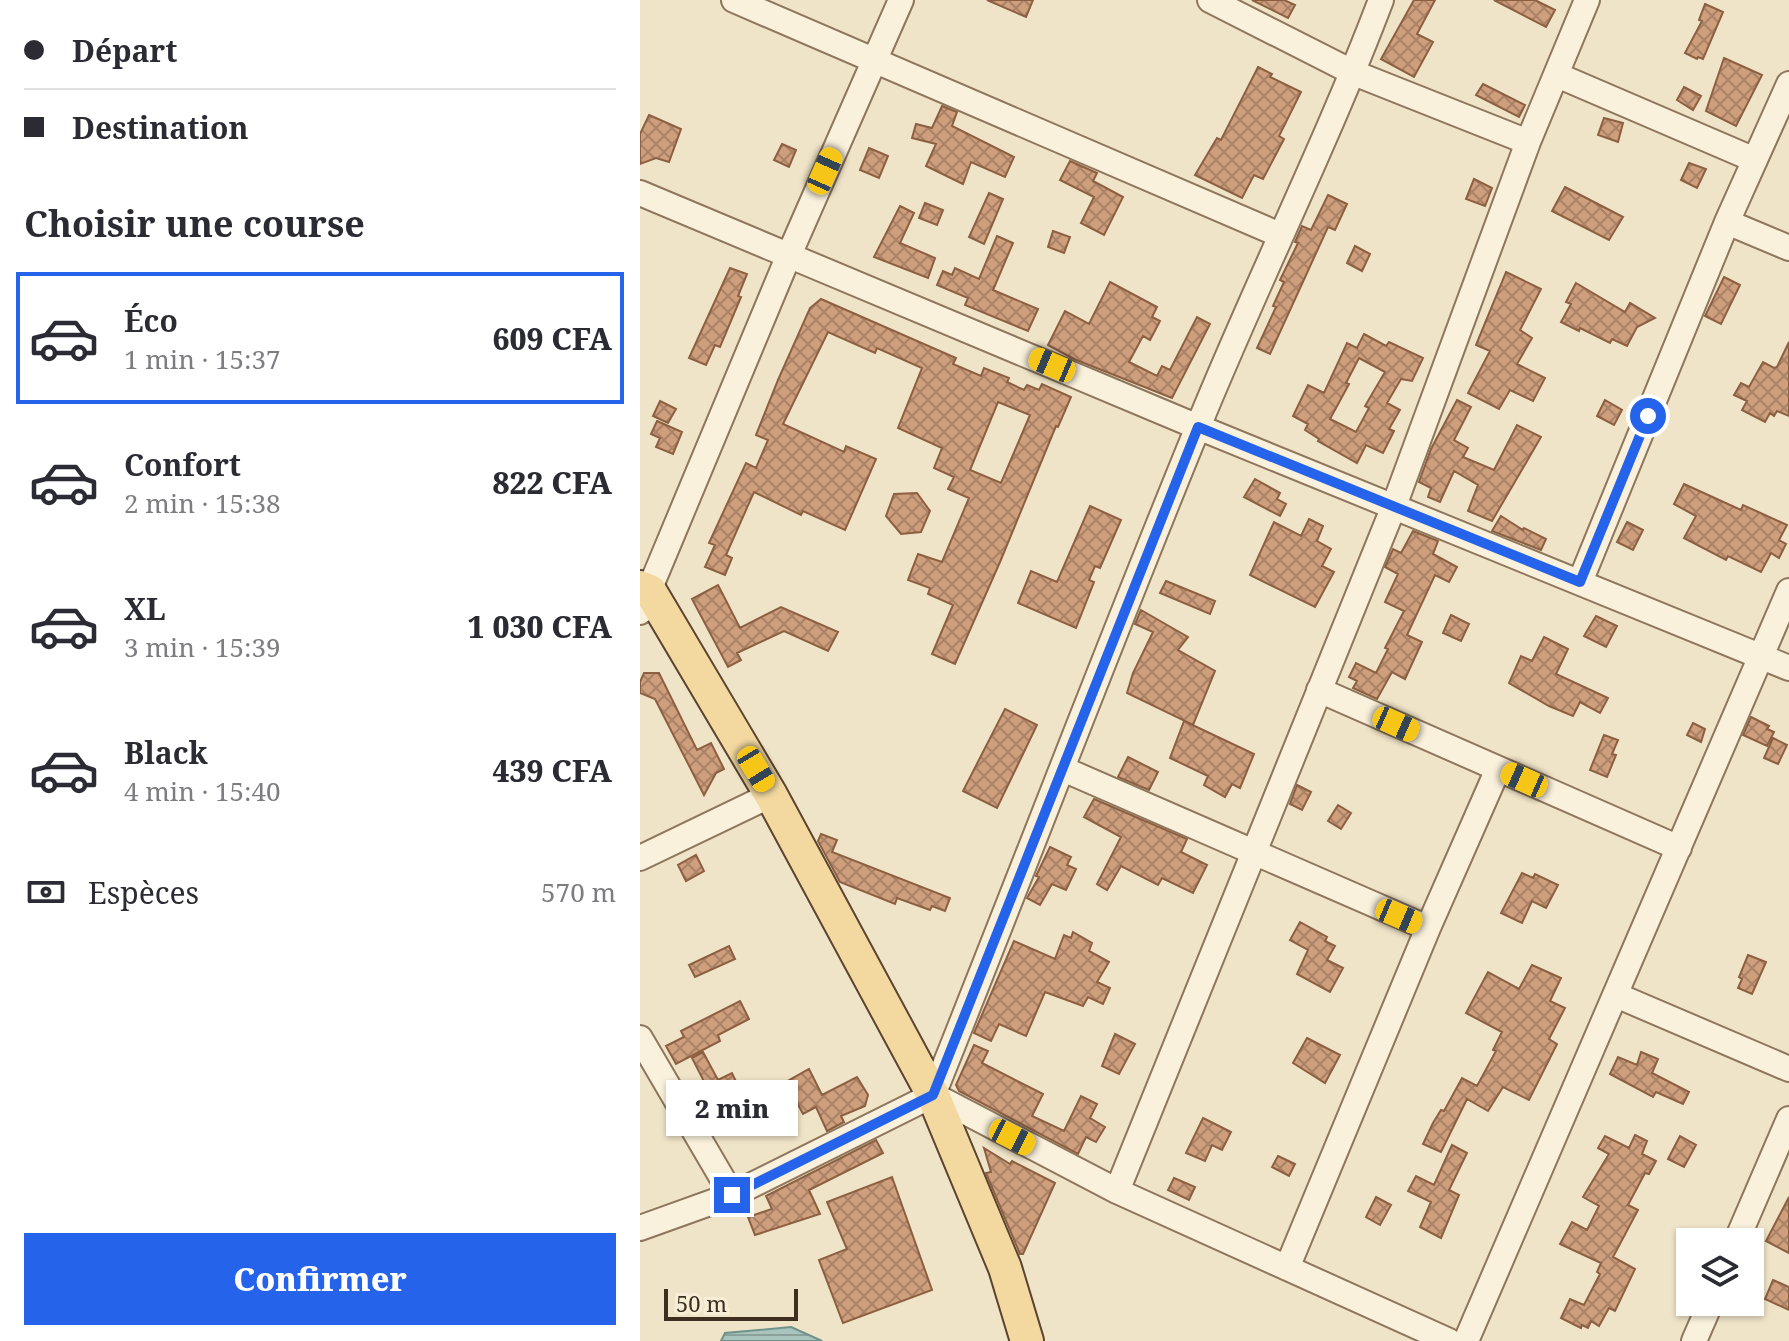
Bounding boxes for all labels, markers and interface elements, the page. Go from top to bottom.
text: Départ [72,30,177,71]
text: Destination [72,107,248,148]
car [804,144,846,198]
text: Choisir une course [24,199,365,248]
text: Éco [124,300,178,341]
icon: car [28,302,100,374]
text: 609 CFA [492,318,612,359]
text: 1 min · 15:37 [124,341,281,377]
car [1025,345,1079,385]
route start [1630,398,1666,434]
text: Confort [124,444,241,485]
icon: car [28,446,100,518]
text: 822 CFA [492,462,612,503]
text: 2 min · 15:38 [124,485,281,521]
text: XL [124,588,166,629]
icon: car [28,590,100,662]
text: 1 030 CFA [468,606,612,647]
text: 3 min · 15:39 [124,629,281,665]
car [1369,703,1423,745]
text: Black [124,732,208,773]
icon: car [28,734,100,806]
car [733,742,779,796]
text: 439 CFA [492,750,612,791]
car [1497,759,1551,801]
text: 4 min · 15:40 [124,773,281,809]
icon: cash [24,870,68,914]
text: Espèces [88,872,199,913]
text: 570 m [541,874,616,910]
car [1372,896,1426,936]
callout: 2 min [666,1079,798,1135]
text: 2 min [695,1090,769,1126]
car [985,1115,1039,1159]
route end [714,1177,750,1213]
map controls [1676,1228,1764,1316]
button: layers [1676,1228,1764,1316]
button: Confirmer [24,1233,616,1325]
scale bar [664,1285,798,1321]
text: 50 m [676,1288,727,1318]

